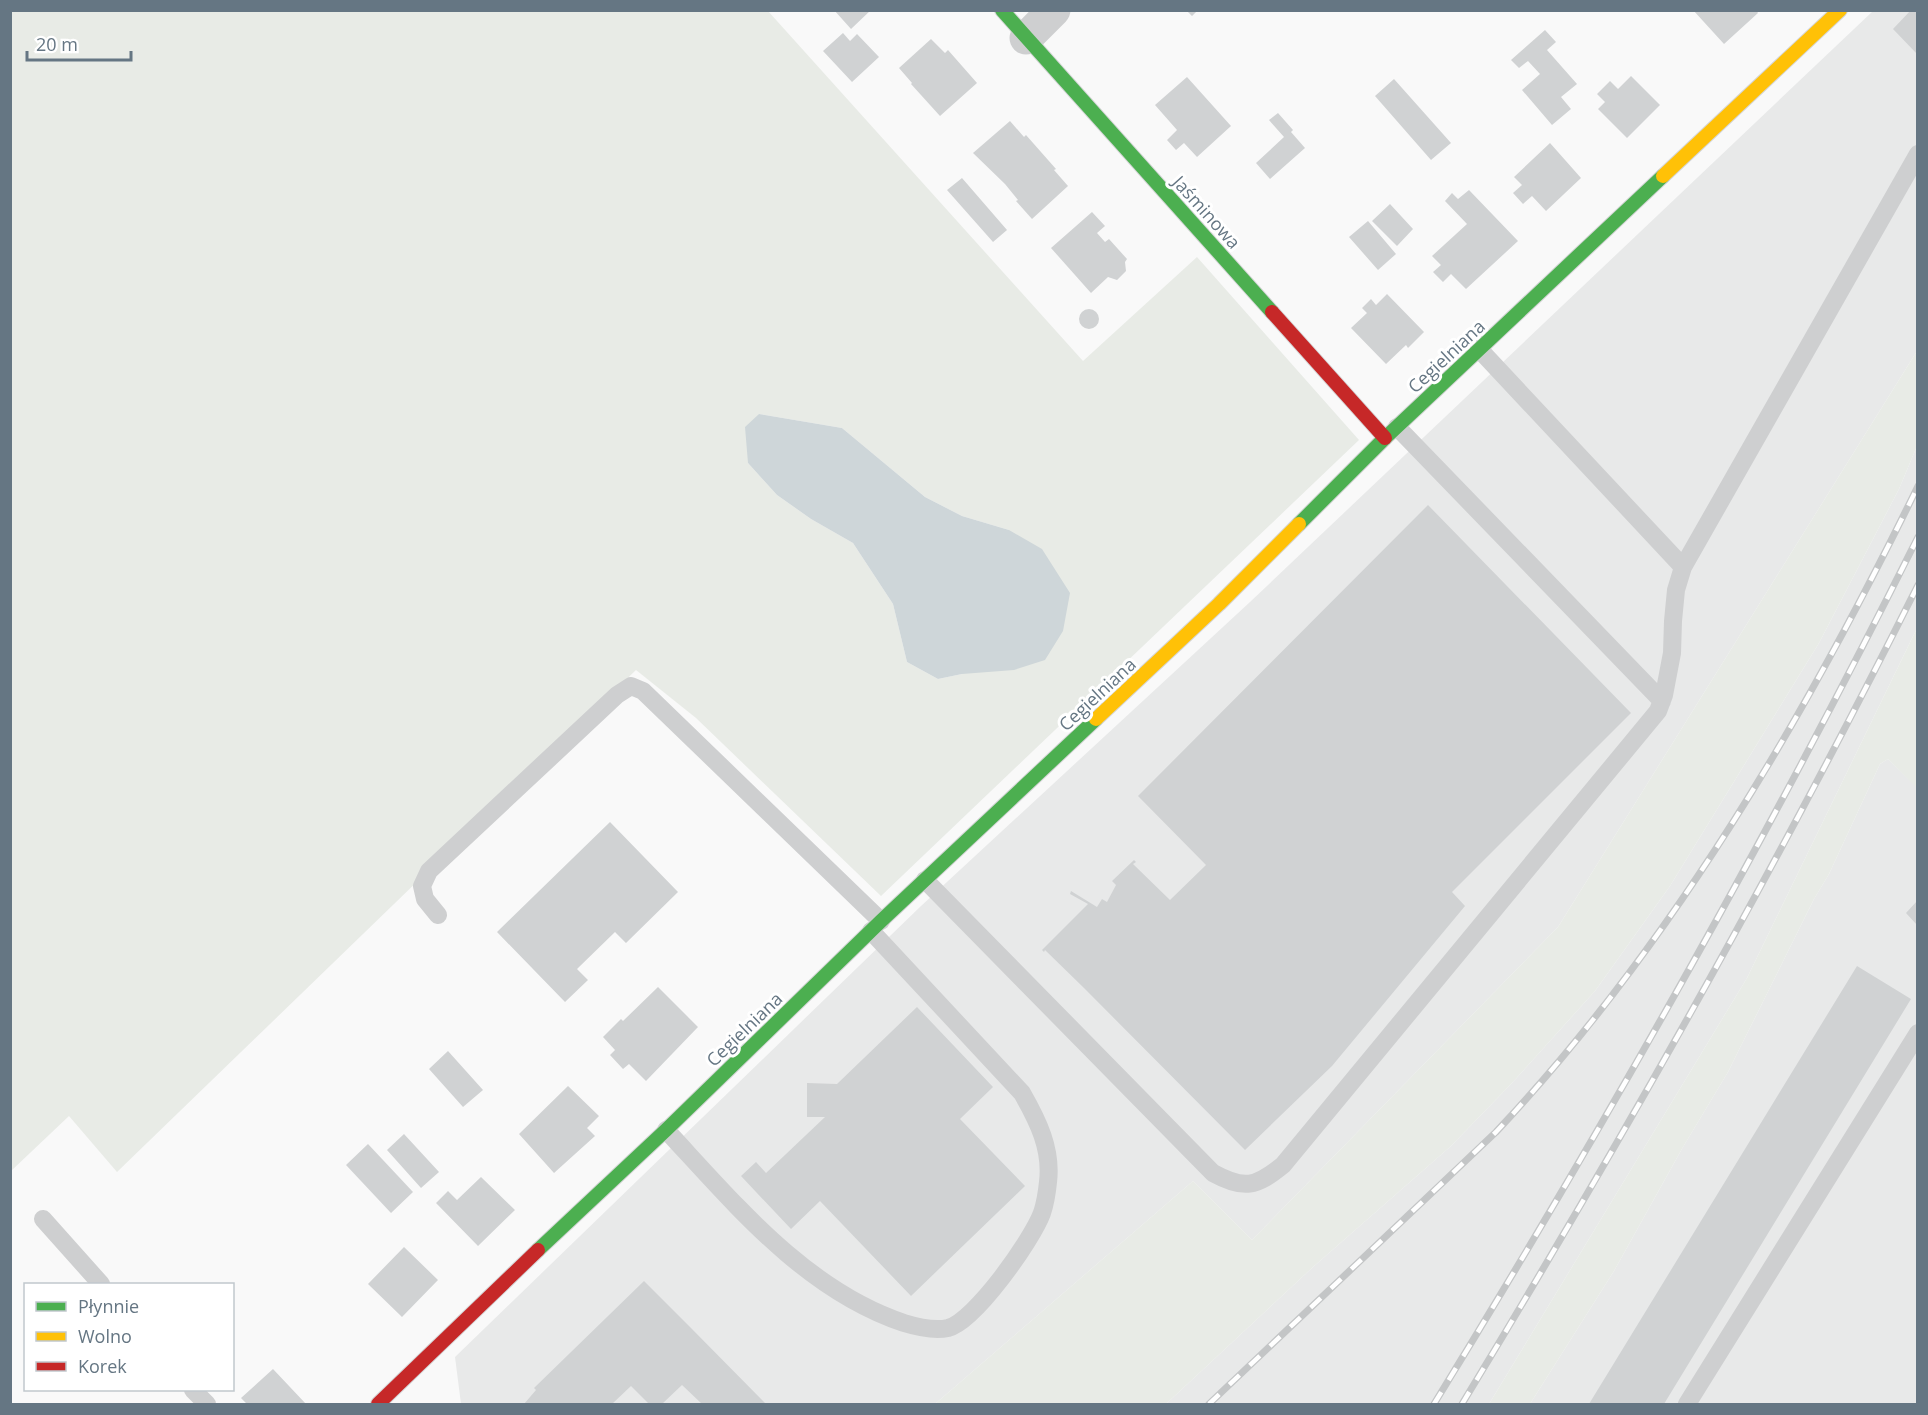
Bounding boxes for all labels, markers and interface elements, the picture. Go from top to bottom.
scale bar [27,24,130,62]
text: 20 m [36,32,78,56]
street label: Jaśminowa [1166,169,1246,254]
street label: Cegielniana [1402,314,1490,398]
street label: Cegielniana [1053,652,1141,736]
street label: Cegielniana [701,987,787,1071]
legend [24,1283,234,1391]
text: Płynnie [78,1294,139,1318]
text: Wolno [78,1324,132,1348]
text: Korek [78,1354,127,1378]

